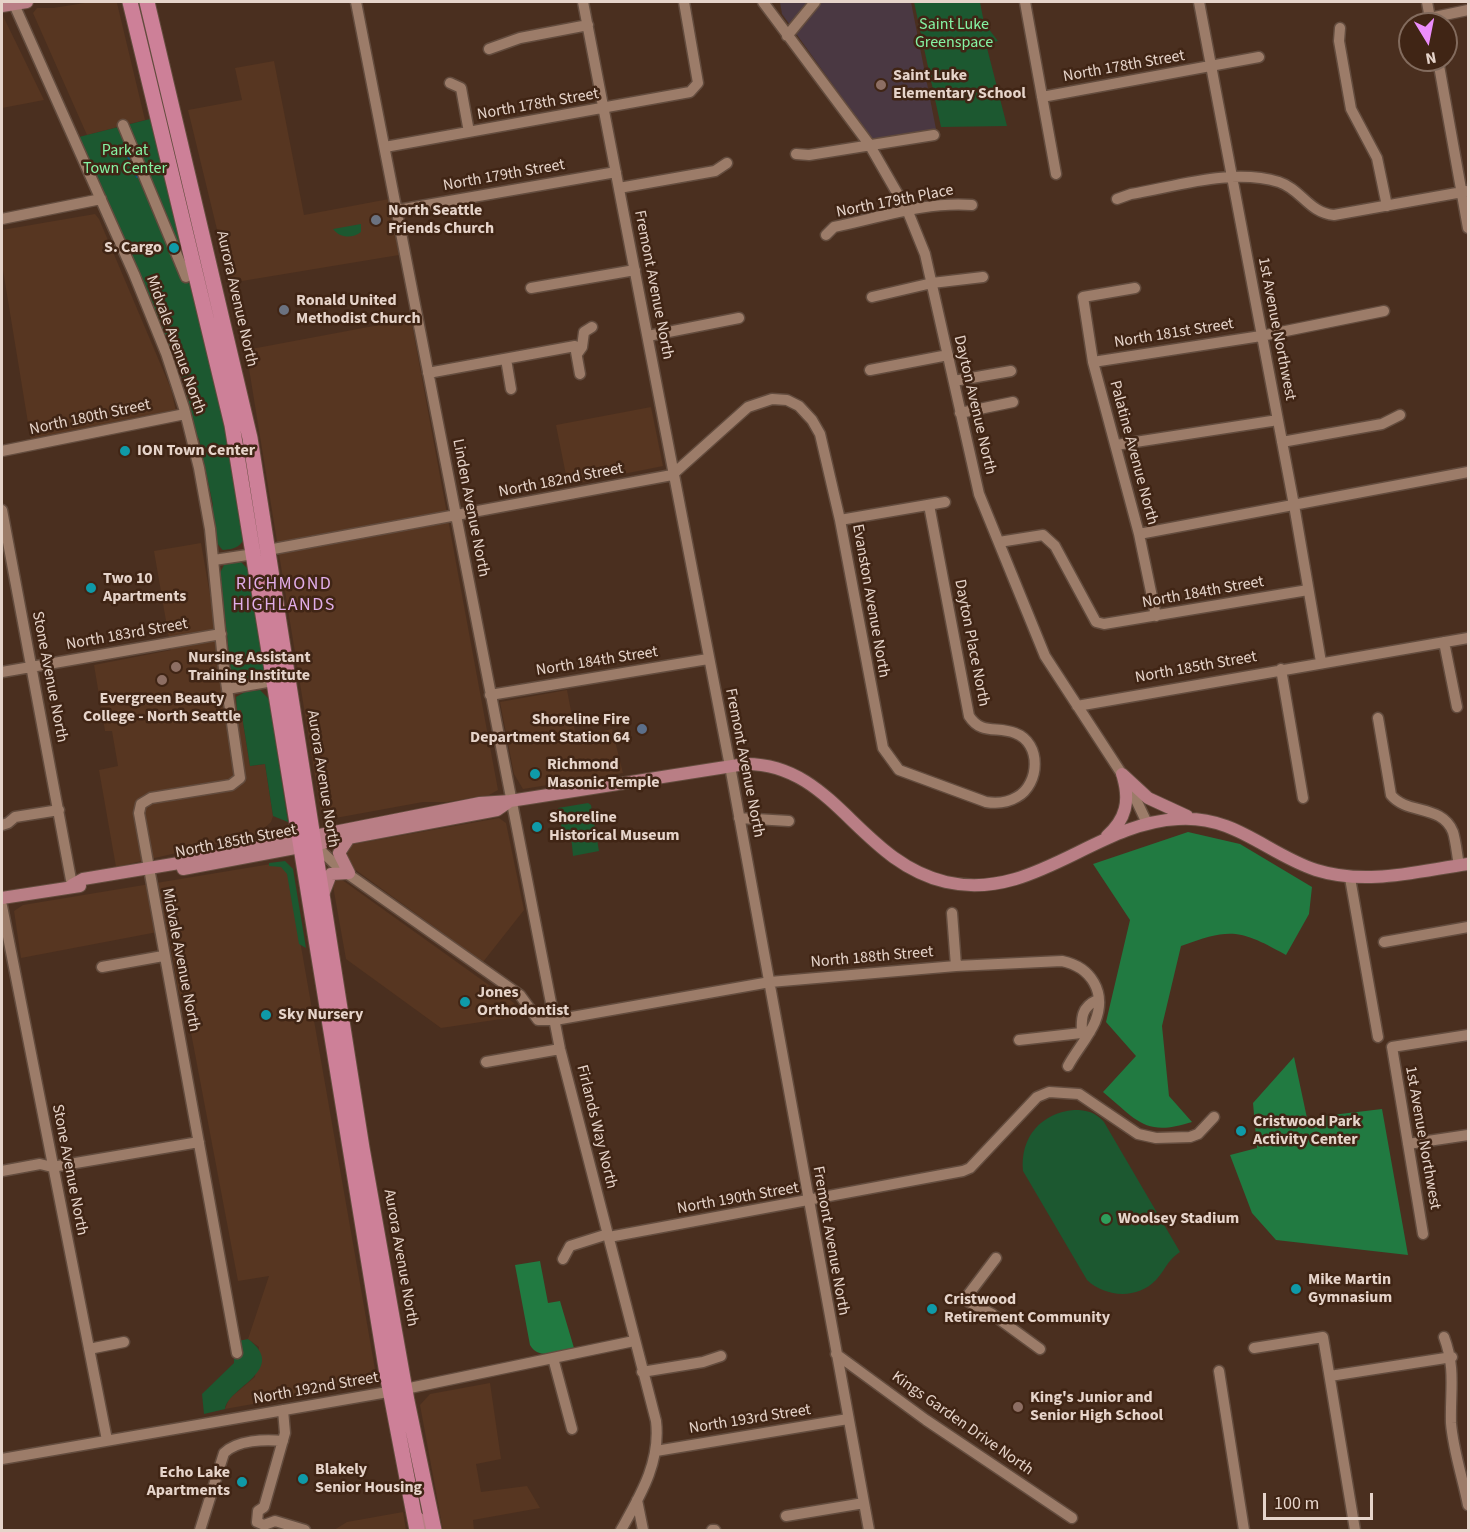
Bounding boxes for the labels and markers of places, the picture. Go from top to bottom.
place label: Saint Luke Elementary School [893,66,1026,104]
marker: Saint Luke Elementary School [874,78,888,92]
place label: North Seattle Friends Church [388,201,494,239]
marker: North Seattle Friends Church [369,213,383,227]
place label: S. Cargo [104,238,162,258]
marker: S. Cargo [167,241,181,255]
place label: Ronald United Methodist Church [296,291,421,329]
marker: Ronald United Methodist Church [277,303,291,317]
place label: ION Town Center [137,441,255,461]
marker: ION Town Center [118,444,132,458]
place label: Two 10 Apartments [103,569,186,607]
marker: Two 10 Apartments [84,581,98,595]
place label: Nursing Assistant Training Institute [188,648,311,686]
marker: Nursing Assistant Training Institute [169,660,183,674]
marker: Evergreen Beauty College - North Seattle [155,673,169,687]
place label: Evergreen Beauty College - North Seattle [83,689,241,727]
place label: Shoreline Fire Department Station 64 [470,710,630,748]
marker: Shoreline Fire Department Station 64 [635,722,649,736]
place label: Richmond Masonic Temple [547,755,660,793]
marker: Richmond Masonic Temple [528,767,542,781]
place label: Shoreline Historical Museum [549,808,679,846]
marker: Shoreline Historical Museum [530,820,544,834]
place label: Jones Orthodontist [477,983,569,1021]
marker: Jones Orthodontist [458,995,472,1009]
place label: Sky Nursery [278,1005,363,1025]
marker: Sky Nursery [259,1008,273,1022]
place label: Cristwood Park Activity Center [1253,1112,1361,1150]
marker: Cristwood Park Activity Center [1234,1124,1248,1138]
place label: Woolsey Stadium [1118,1209,1239,1229]
marker: Woolsey Stadium [1099,1212,1113,1226]
place label: Mike Martin Gymnasium [1308,1270,1392,1308]
marker: Mike Martin Gymnasium [1289,1282,1303,1296]
place label: Cristwood Retirement Community [944,1290,1110,1328]
marker: Cristwood Retirement Community [925,1302,939,1316]
place label: King's Junior and Senior High School [1030,1388,1163,1426]
marker: King's Junior and Senior High School [1011,1400,1025,1414]
place label: Blakely Senior Housing [315,1460,422,1498]
place label: Echo Lake Apartments [147,1463,230,1501]
marker: Blakely Senior Housing [296,1472,310,1486]
marker: Echo Lake Apartments [235,1475,249,1489]

